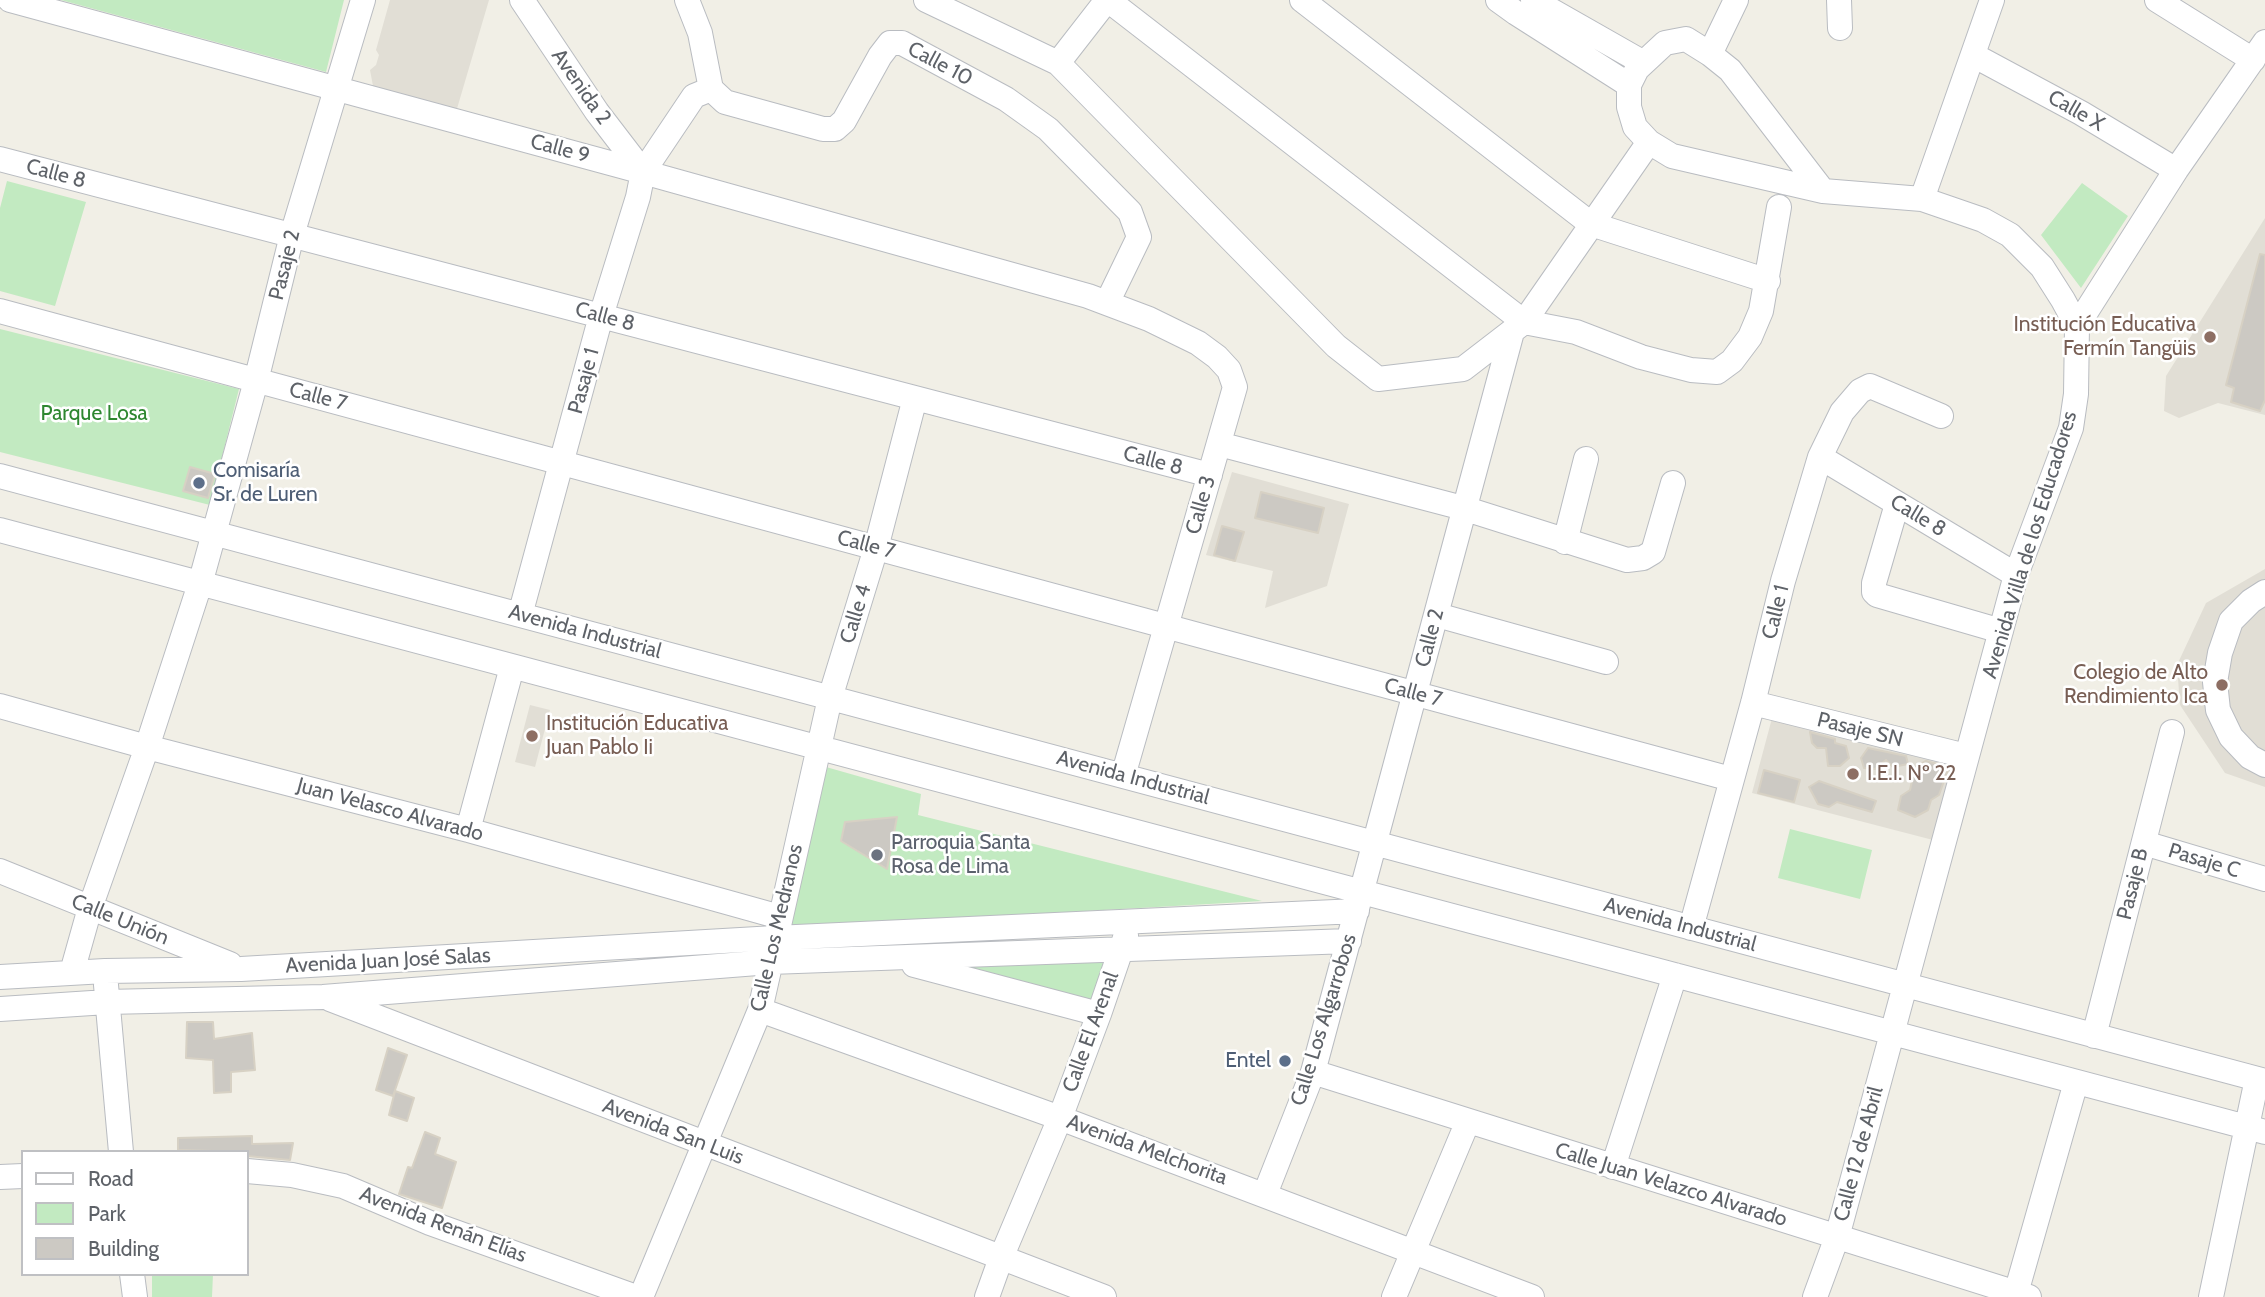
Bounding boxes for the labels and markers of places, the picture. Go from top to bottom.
place label: Institución Educativa Fermín Tangüis [2014,312,2196,362]
marker: Institución Educativa Fermín Tangüis [2202,329,2218,345]
place label: Comisaría Sr. de Luren [213,458,318,508]
marker: Comisaría Sr. de Luren [191,475,207,491]
place label: Colegio de Alto Rendimiento Ica [2064,660,2208,710]
marker: Colegio de Alto Rendimiento Ica [2214,677,2230,693]
place label: Institución Educativa Juan Pablo Ii [546,711,728,761]
marker: Institución Educativa Juan Pablo Ii [524,728,540,744]
place label: I.E.I. Nº 22 [1867,761,1956,787]
marker: I.E.I. Nº 22 [1845,766,1861,782]
place label: Parroquia Santa Rosa de Lima [891,830,1030,880]
marker: Parroquia Santa Rosa de Lima [869,847,885,863]
place label: Entel [1225,1048,1271,1074]
marker: Entel [1277,1053,1293,1069]

